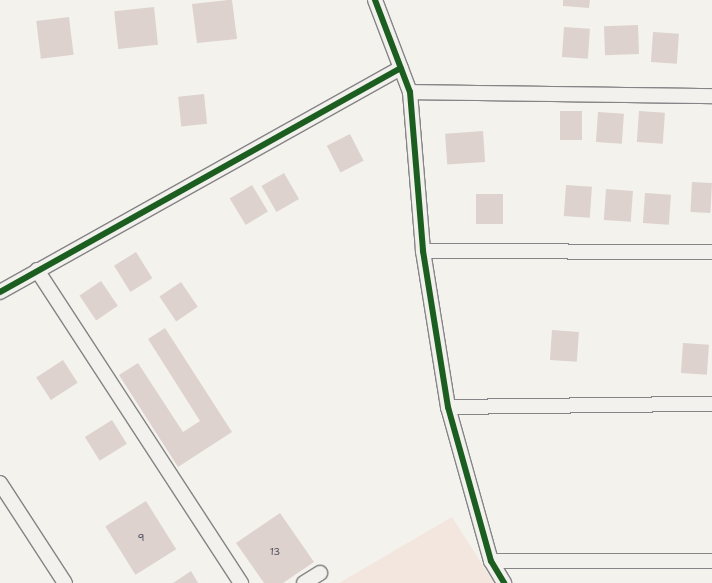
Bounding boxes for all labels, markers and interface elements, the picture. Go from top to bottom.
house number: 9 [138,532,144,544]
house number: 13 [270,546,280,558]

